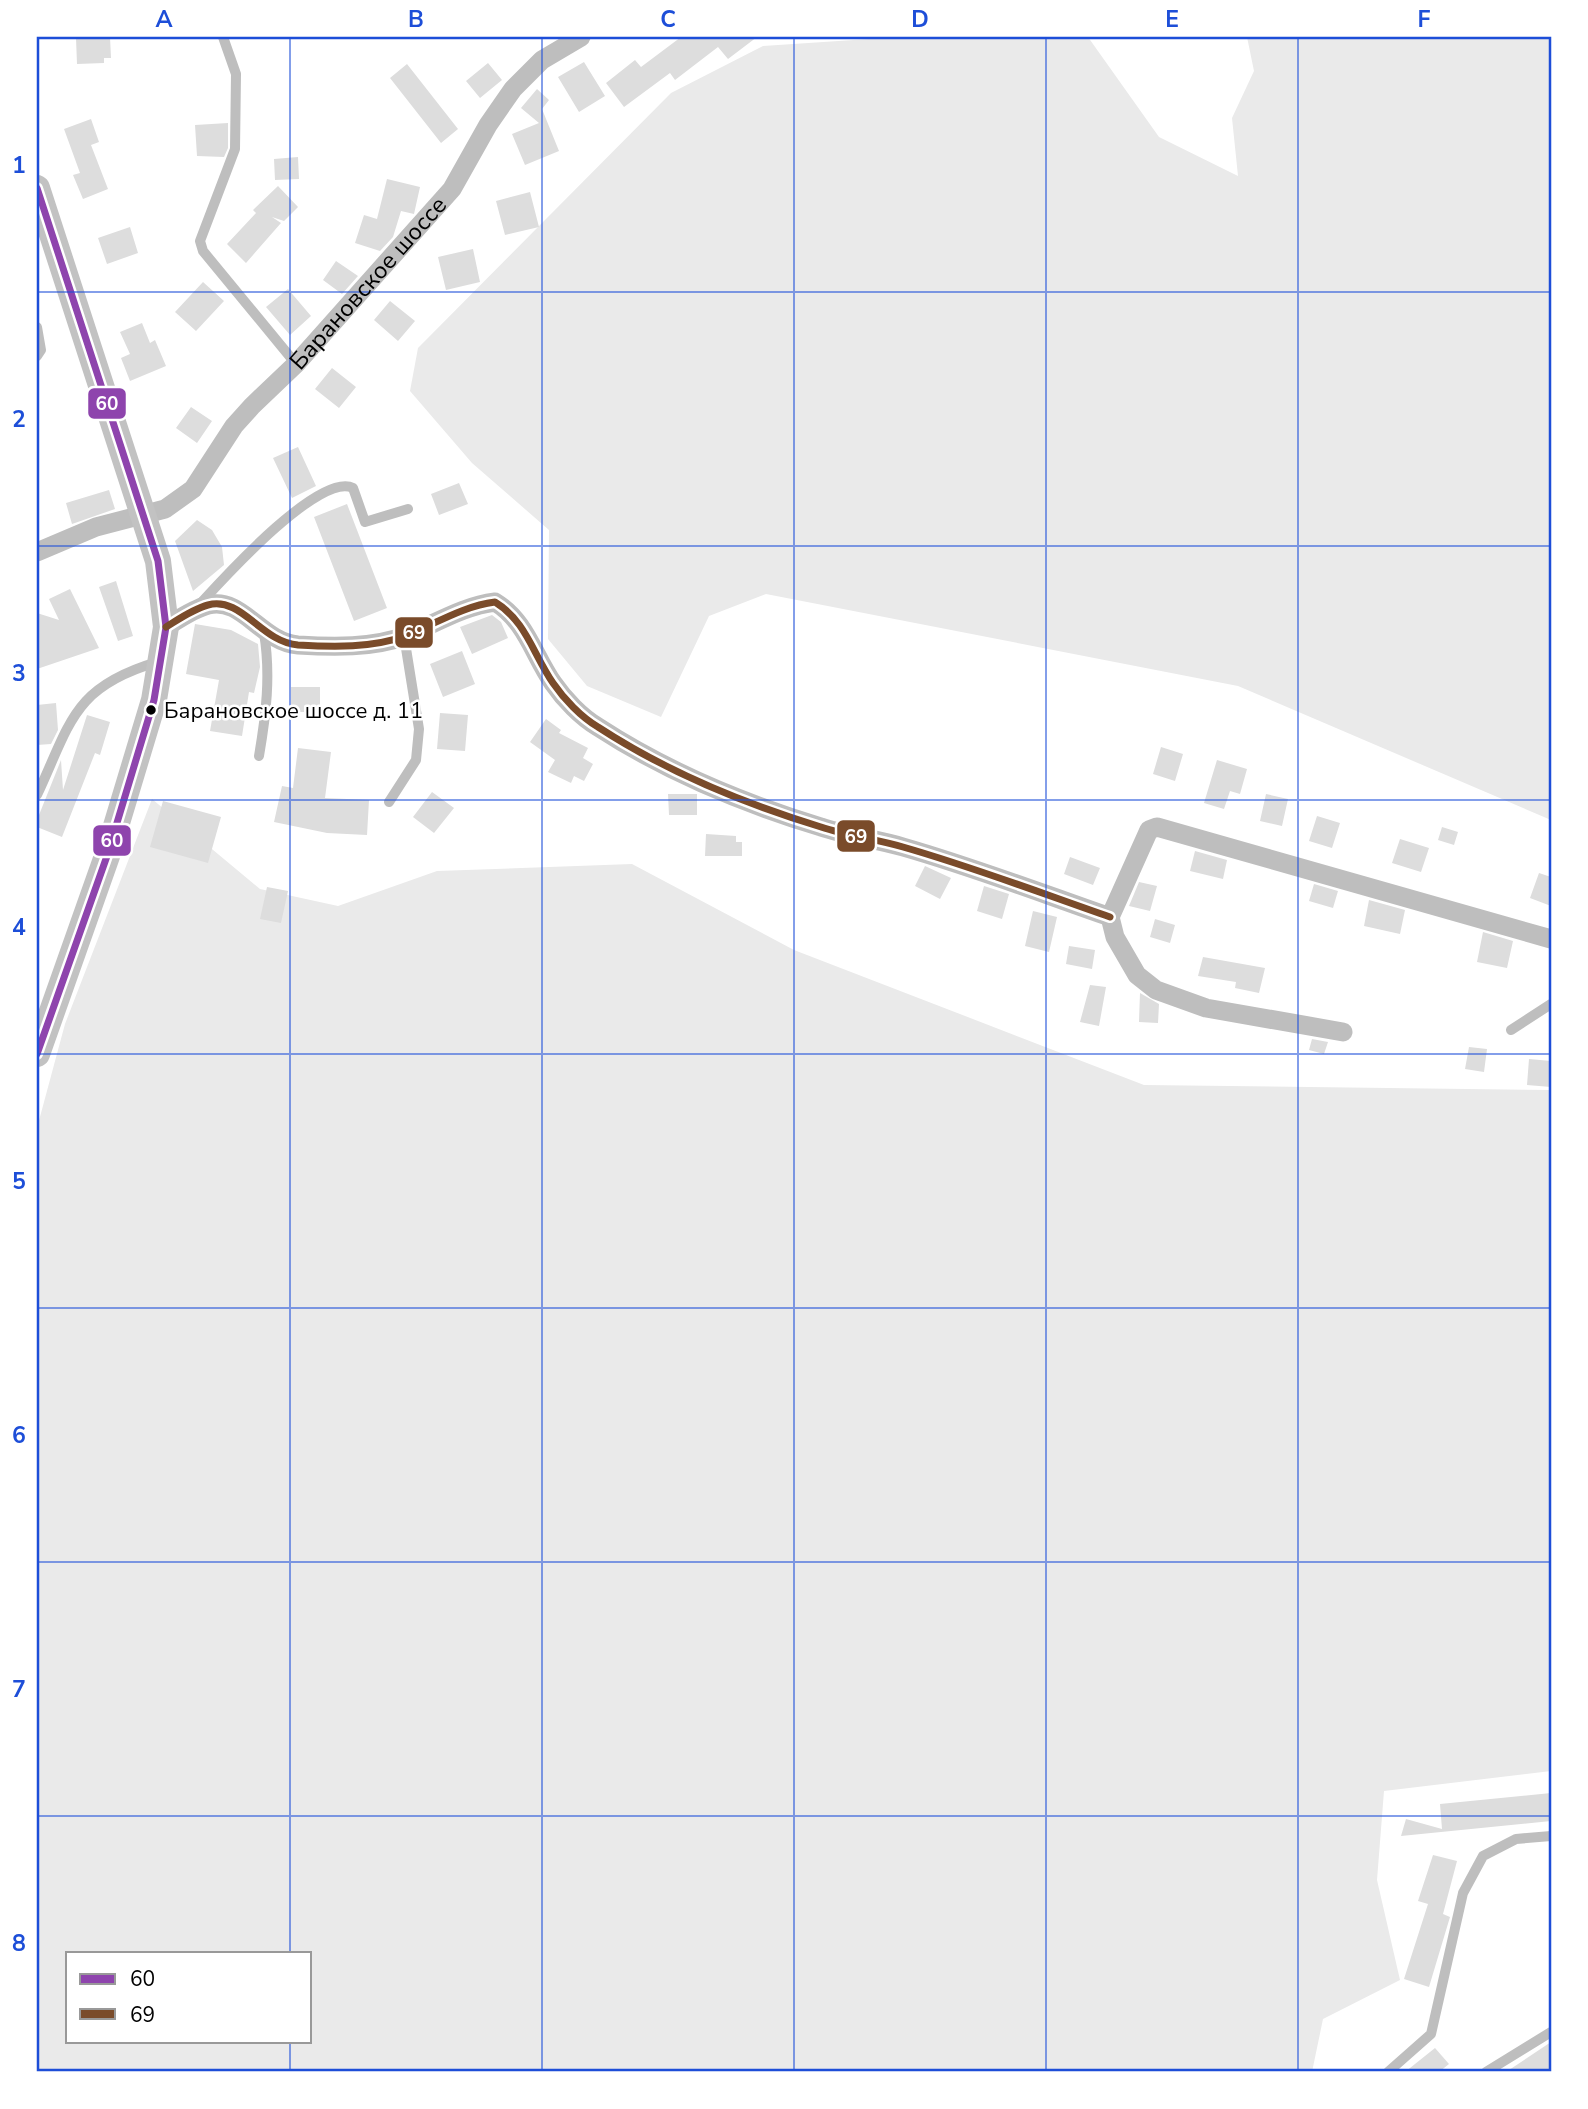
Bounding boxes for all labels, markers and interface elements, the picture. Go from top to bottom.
text: A [155,4,173,35]
text: B [408,4,424,35]
text: C [660,4,676,35]
text: D [911,4,929,35]
text: E [1165,4,1179,35]
text: F [1418,4,1431,35]
text: 1 [12,150,26,181]
street label: Барановское шоссе [282,190,454,377]
line badge: 60 [87,387,127,420]
text: 60 [96,391,118,417]
text: 2 [12,404,26,435]
line badge: 69 [394,616,434,649]
text: 69 [403,620,425,646]
text: 3 [12,658,26,689]
place label: Барановское шоссе д. 11 [164,696,423,726]
marker: Барановское шоссе д. 11 [144,703,158,717]
line badge: 69 [836,819,876,853]
line badge: 60 [92,824,132,857]
text: 69 [845,824,867,850]
text: 60 [101,828,123,854]
text: 4 [12,912,26,943]
text: 5 [12,1166,26,1197]
text: 6 [12,1420,26,1451]
text: 7 [12,1674,26,1705]
text: 8 [12,1928,26,1959]
legend [66,1952,312,2042]
text: 60 [130,1965,155,1993]
text: 69 [130,2001,155,2029]

